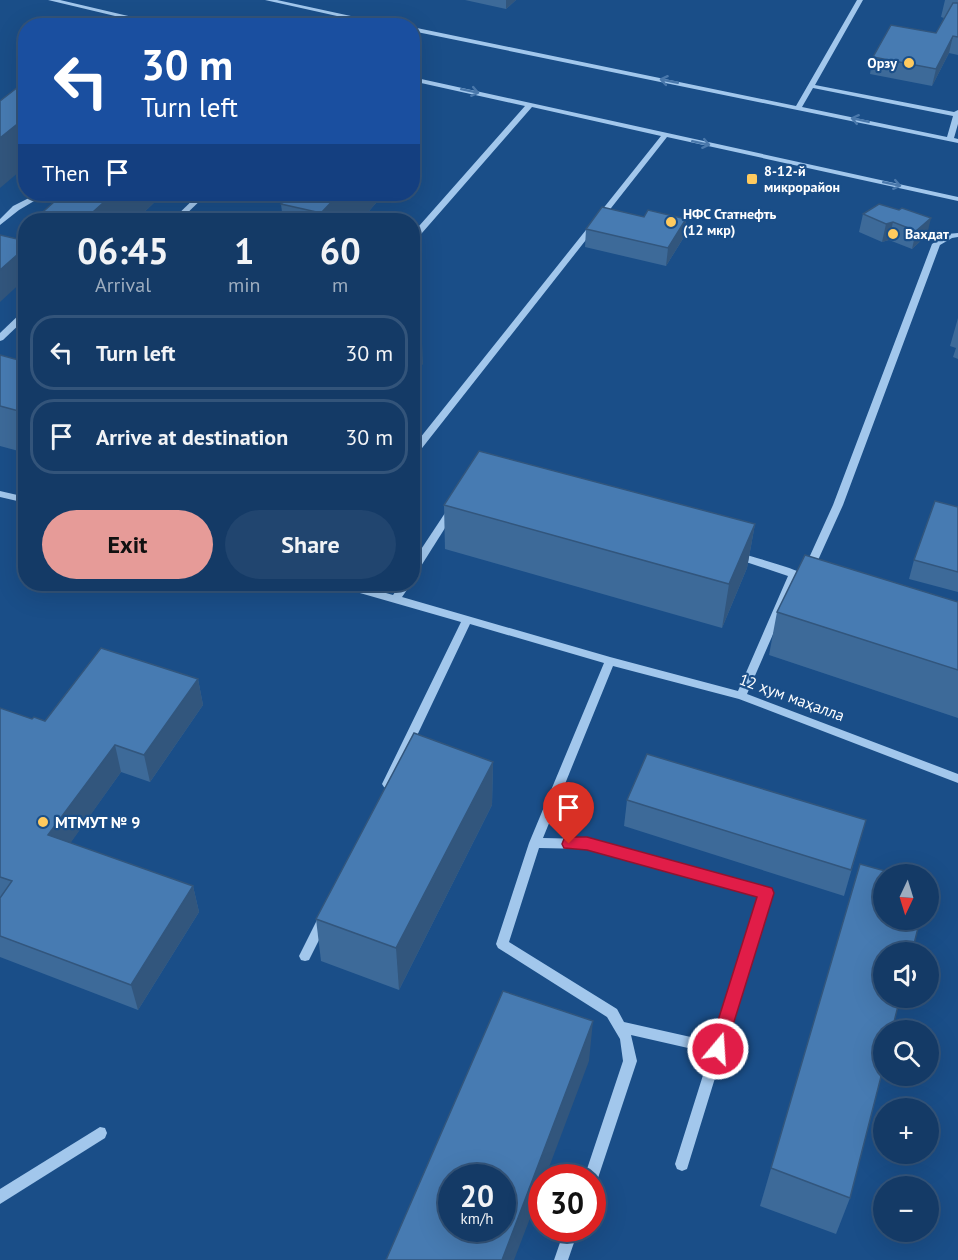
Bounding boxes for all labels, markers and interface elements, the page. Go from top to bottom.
text: 30 m [141,37,233,92]
icon: left [42,42,120,120]
place label: Орзу [867,54,897,72]
marker: Орзу [902,56,916,70]
one-way arrow [659,75,679,86]
one-way arrow [460,86,479,98]
text: Turn left [141,90,238,124]
one-way arrow [850,114,869,126]
one-way arrow [691,137,710,149]
icon: arrive [101,156,134,189]
text: Then [42,159,89,187]
place label: 8-12-й микрорайон [764,162,840,196]
marker: 8-12-й микрорайон [745,172,759,186]
one-way arrow [882,179,901,191]
place label: НФС Статнефть (12 мкр) [683,205,777,239]
marker: НФС Статнефть (12 мкр) [664,215,678,229]
place label: Вахдат [905,225,949,243]
text: 06:45 [77,227,169,274]
text: 1 [234,227,254,274]
text: 60 [320,227,361,274]
marker: Вахдат [886,227,900,241]
text: Arrival [95,272,151,298]
text: min [228,272,261,298]
text: m [332,272,348,298]
icon: left [45,336,78,369]
text: Turn left [96,339,176,367]
text: 30 m [345,339,393,367]
icon: arrive [45,420,78,453]
text: Arrive at destination [96,423,288,451]
text: 30 m [345,423,393,451]
button: Exit [42,510,213,579]
button: Share [225,510,396,579]
street label: 12 ҳум маҳалла [737,669,847,725]
pin [543,782,594,844]
icon: arrive [552,791,585,824]
place label: МТМУТ № 9 [55,812,140,832]
marker: МТМУТ № 9 [36,815,50,829]
north arrow [873,864,939,930]
map controls [873,864,939,1242]
button: sound [873,942,939,1008]
position arrow [686,1017,750,1081]
button: search [873,1020,939,1086]
button: + [873,1098,939,1164]
speed limit sign: 30 [528,1164,606,1242]
text: 20 [460,1176,494,1215]
button: − [873,1176,939,1242]
text: km/h [461,1209,493,1228]

